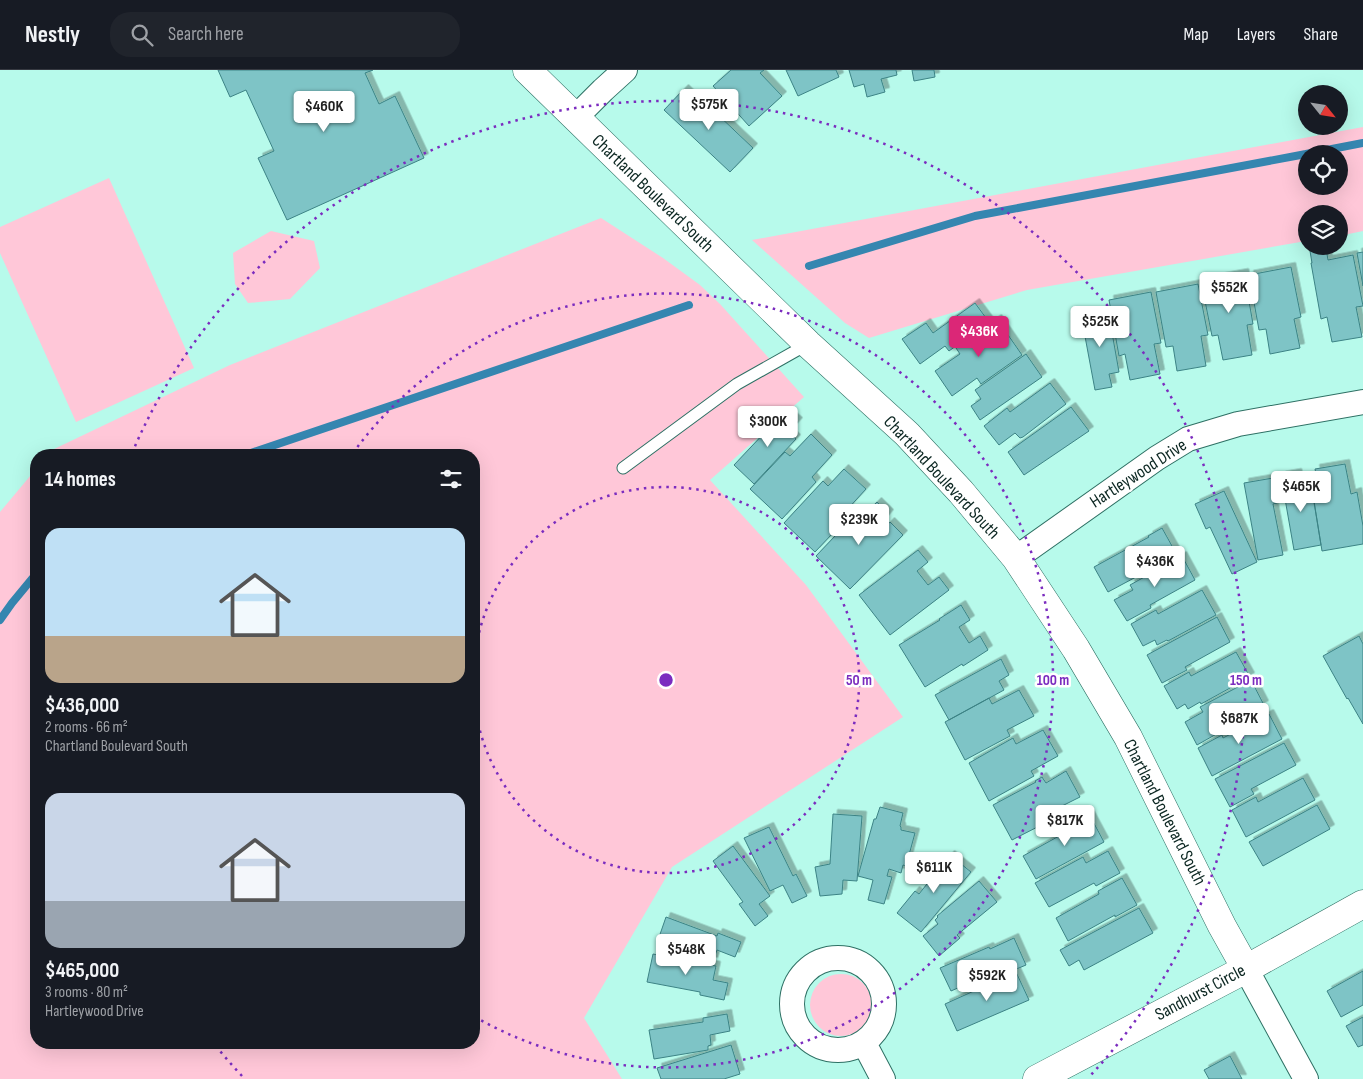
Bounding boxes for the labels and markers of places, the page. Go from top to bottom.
pin: $575K [674,88,744,131]
pin: $460K [289,90,359,133]
pin: $552K [1194,272,1264,314]
pin: $525K [1065,306,1135,348]
pin: $436K [944,316,1014,358]
pin: $300K [733,406,803,448]
pin: $465K [1266,470,1336,513]
pin: $239K [824,504,894,546]
pin: $436K [1120,546,1190,588]
centre of rings [657,671,675,689]
pin: $687K [1204,702,1274,745]
pin: $817K [1030,804,1100,847]
pin: $611K [899,852,969,894]
pin: $548K [651,934,721,976]
pin: $592K [952,960,1022,1002]

